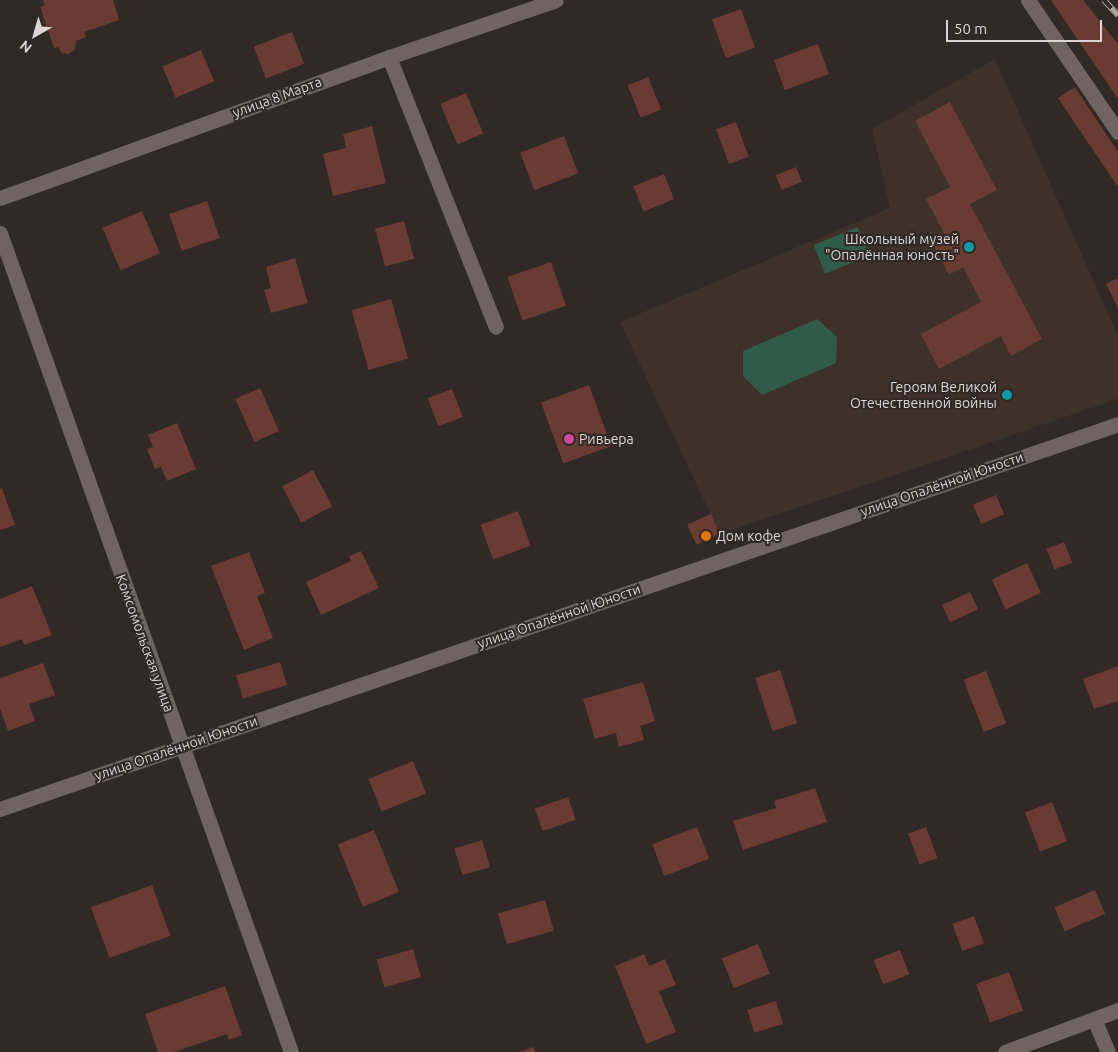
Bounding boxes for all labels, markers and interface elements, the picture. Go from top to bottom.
north arrow [10,10,60,60]
scale bar [948,10,1104,42]
text: 50 m [954,20,987,37]
text: N [17,37,35,56]
street label: улица 8 Марта [230,73,324,121]
place label: Школьный музей "Опалённая юность" [825,231,959,264]
marker: Школьный музей "Опалённая юность" [963,241,975,253]
place label: Героям Великой Отечественной войны [850,379,997,412]
marker: Героям Великой Отечественной войны [1001,389,1013,401]
place label: Ривьера [579,431,634,447]
marker: Ривьера [563,433,575,445]
street label: улица Опалённой Юности [858,448,1026,520]
place label: Дом кофе [716,528,781,544]
marker: Дом кофе [700,530,712,542]
street label: Комсомольская улица [112,572,178,714]
street label: улица Опалённой Юности [475,580,643,652]
street label: улица Опалённой Юности [92,712,260,784]

